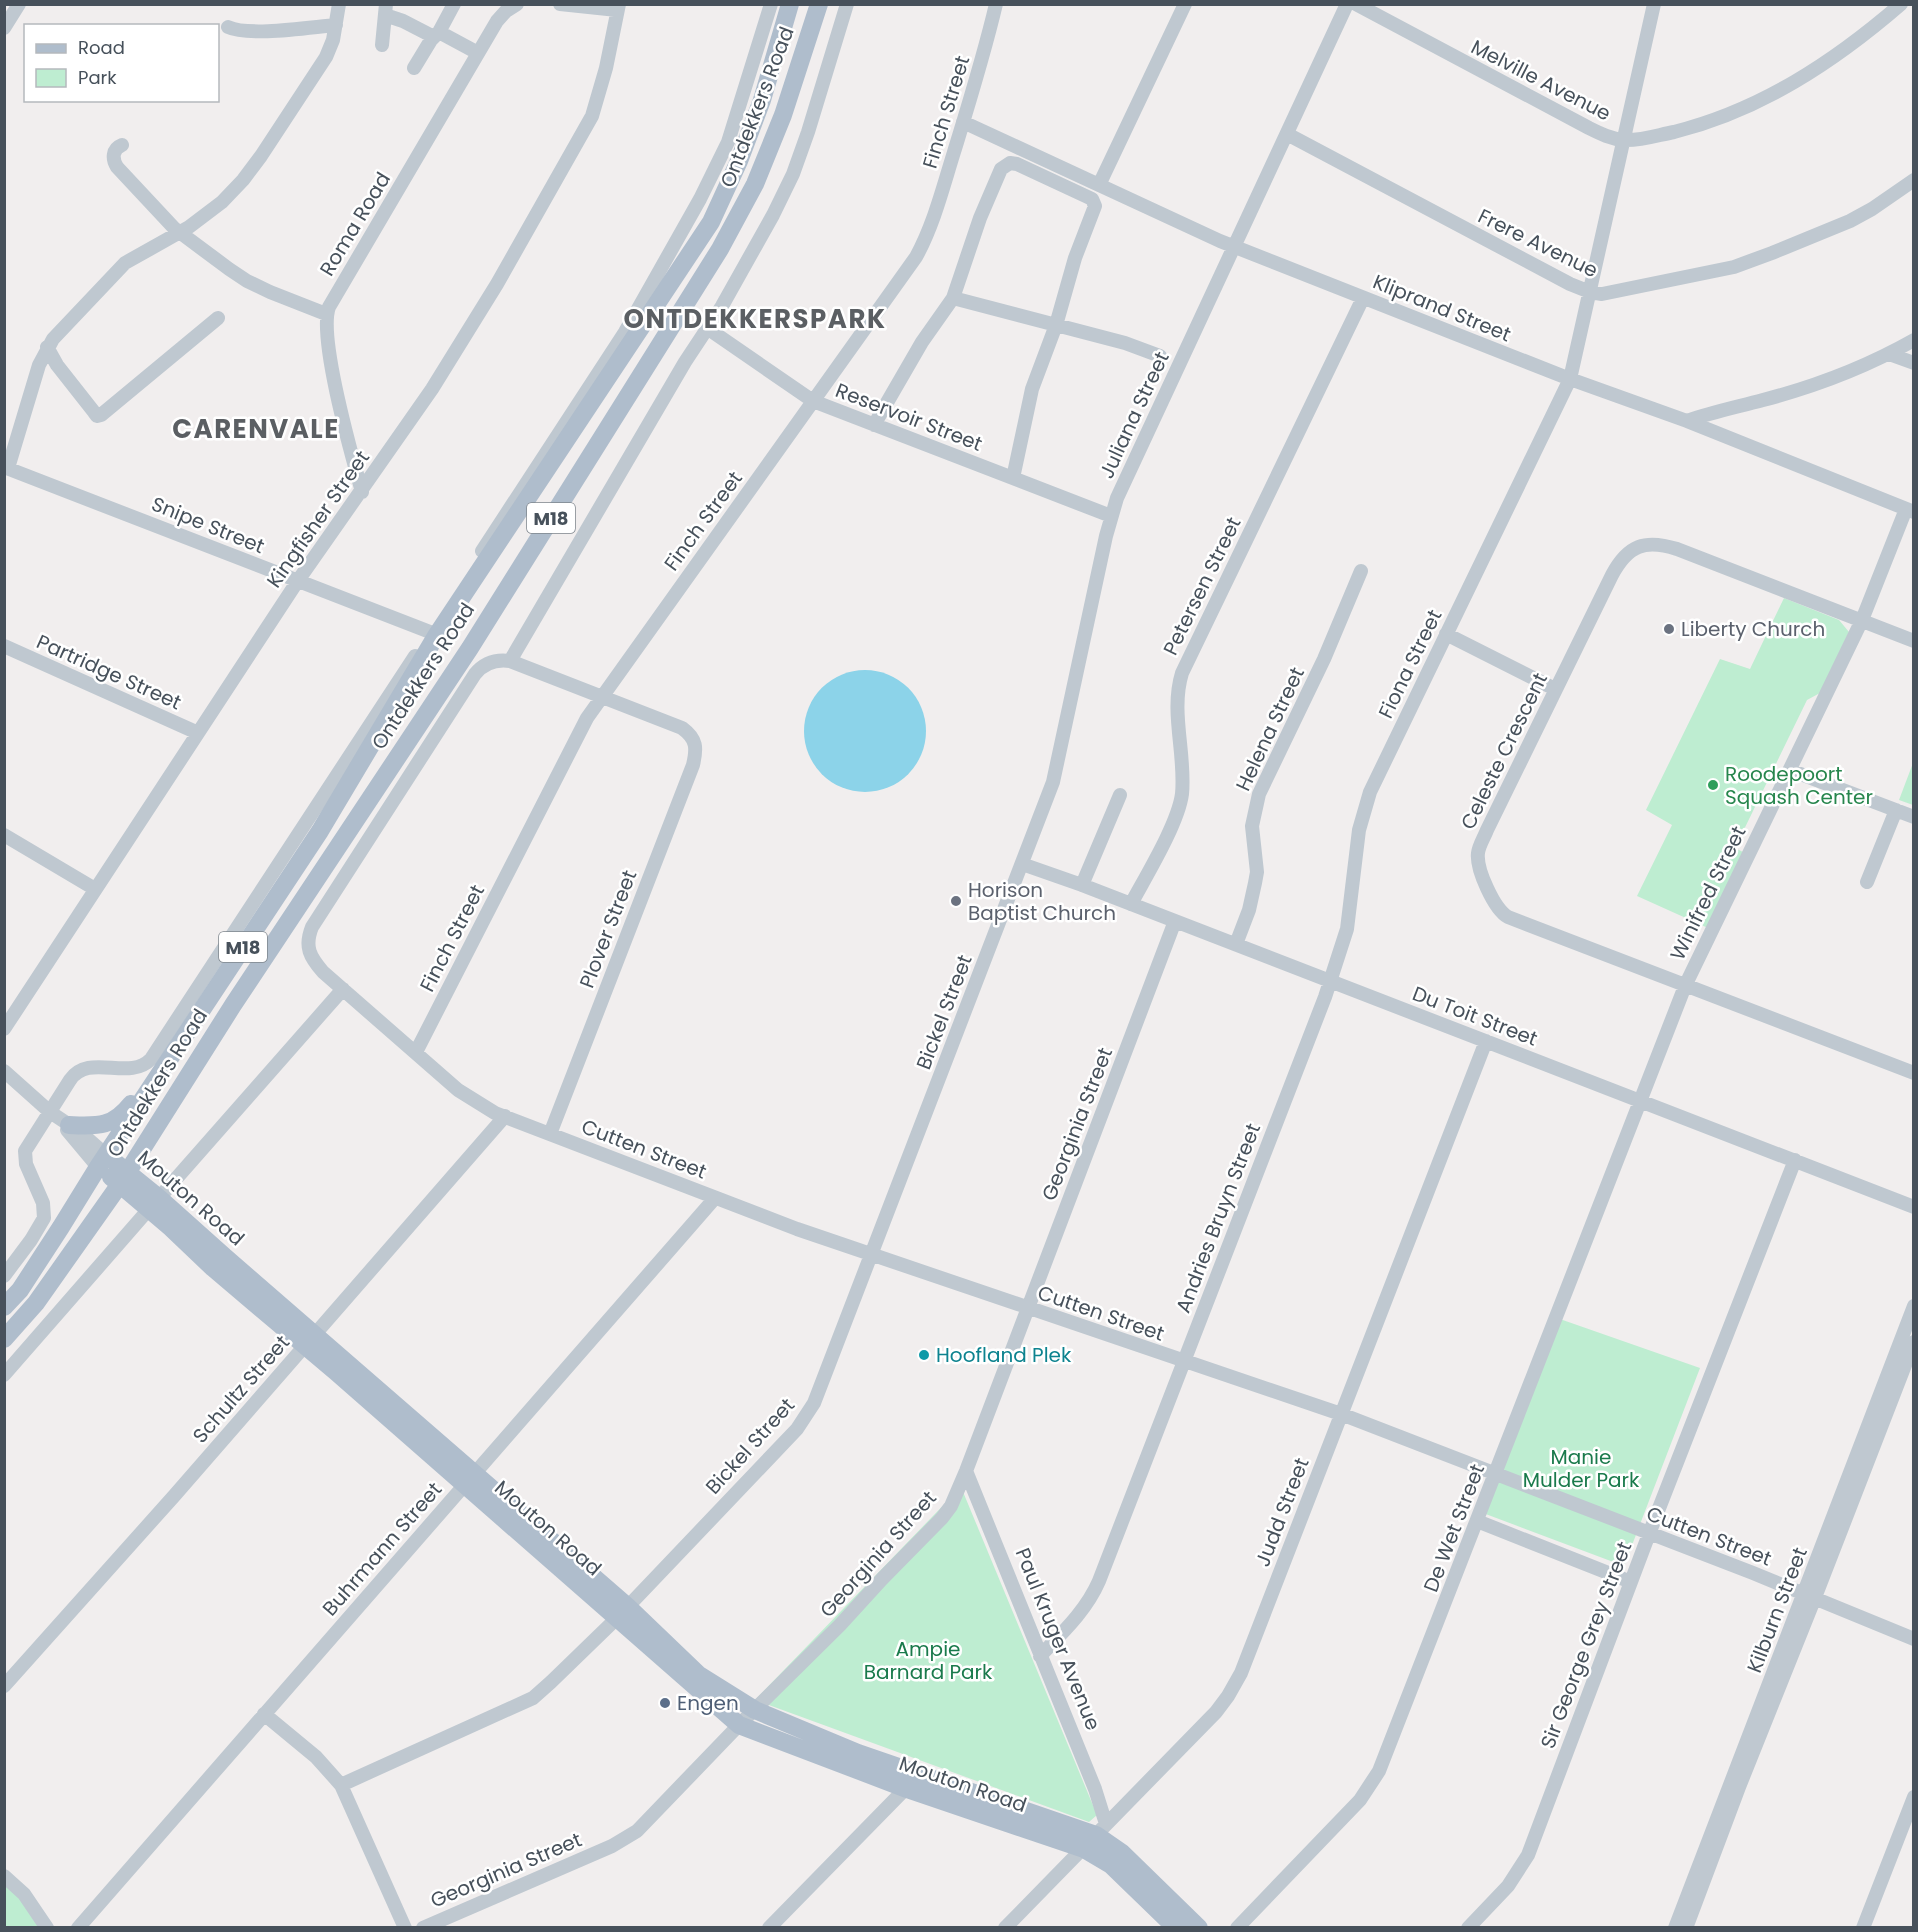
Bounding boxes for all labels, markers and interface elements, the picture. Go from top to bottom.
street label: Ontdekkers Road [713,23,801,191]
legend [24,24,219,102]
street label: Melville Avenue [1466,33,1616,127]
text: Road [78,35,125,60]
street label: Finch Street [916,52,976,172]
text: Park [78,65,117,90]
street label: Roma Road [313,167,397,281]
street label: Frere Avenue [1473,202,1603,284]
street label: Kliprand Street [1369,268,1515,348]
district label: ONTDEKKERSPARK [623,301,887,337]
street label: Juliana Street [1092,347,1176,483]
street label: Reservoir Street [832,376,986,458]
district label: CARENVALE [172,411,340,447]
street label: Kingfisher Street [260,445,376,593]
street label: Finch Street [657,466,749,576]
street label: Snipe Street [147,490,269,560]
road number: M18 [527,503,575,533]
street label: Petersen Street [1156,512,1248,660]
street label: Ontdekkers Road [365,597,481,755]
street label: Fiona Street [1372,605,1448,723]
place label: Liberty Church [1681,615,1825,643]
marker: Liberty Church [1662,622,1676,636]
street label: Partridge Street [32,628,186,716]
street label: Helena Street [1229,662,1311,796]
street label: Celeste Crescent [1454,668,1554,834]
place label: Roodepoort Squash Center [1725,760,1873,811]
marker: Roodepoort Squash Center [1706,778,1720,792]
street label: Winifred Street [1663,821,1753,965]
street label: Plover Street [573,866,643,992]
place label: Horison Baptist Church [968,876,1116,927]
street label: Finch Street [413,880,491,996]
marker: Horison Baptist Church [949,894,963,908]
road number: M18 [219,932,267,962]
street label: Bickel Street [909,951,979,1073]
street label: Du Toit Street [1408,979,1542,1053]
street label: Ontdekkers Road [100,1004,214,1162]
street label: Georginia Street [1035,1043,1119,1205]
street label: Cutten Street [577,1112,711,1186]
street label: Andries Bruyn Street [1169,1119,1267,1317]
street label: Mouton Road [132,1144,250,1252]
street label: Cutten Street [1034,1278,1168,1348]
street label: Schultz Street [186,1329,296,1449]
place label: Hoofland Plek [936,1341,1072,1369]
marker: Hoofland Plek [917,1348,931,1362]
street label: Bickel Street [699,1392,801,1500]
park label: Manie Mulder Park [1523,1443,1640,1494]
street label: Judd Street [1248,1454,1316,1570]
street label: De Wet Street [1417,1460,1491,1596]
street label: Mouton Road [489,1474,607,1582]
street label: Buhrmann Street [316,1476,448,1622]
street label: Georginia Street [813,1485,943,1623]
street label: Cutten Street [1642,1499,1776,1573]
street label: Sir George Grey Street [1534,1538,1638,1752]
street label: Kilburn Street [1740,1543,1814,1677]
street label: Paul Kruger Avenue [1009,1544,1107,1734]
park label: Ampie Barnard Park [864,1635,993,1686]
place label: Engen [677,1689,739,1717]
marker: Engen [658,1696,672,1710]
street label: Mouton Road [896,1749,1030,1819]
street label: Georginia Street [426,1826,586,1914]

